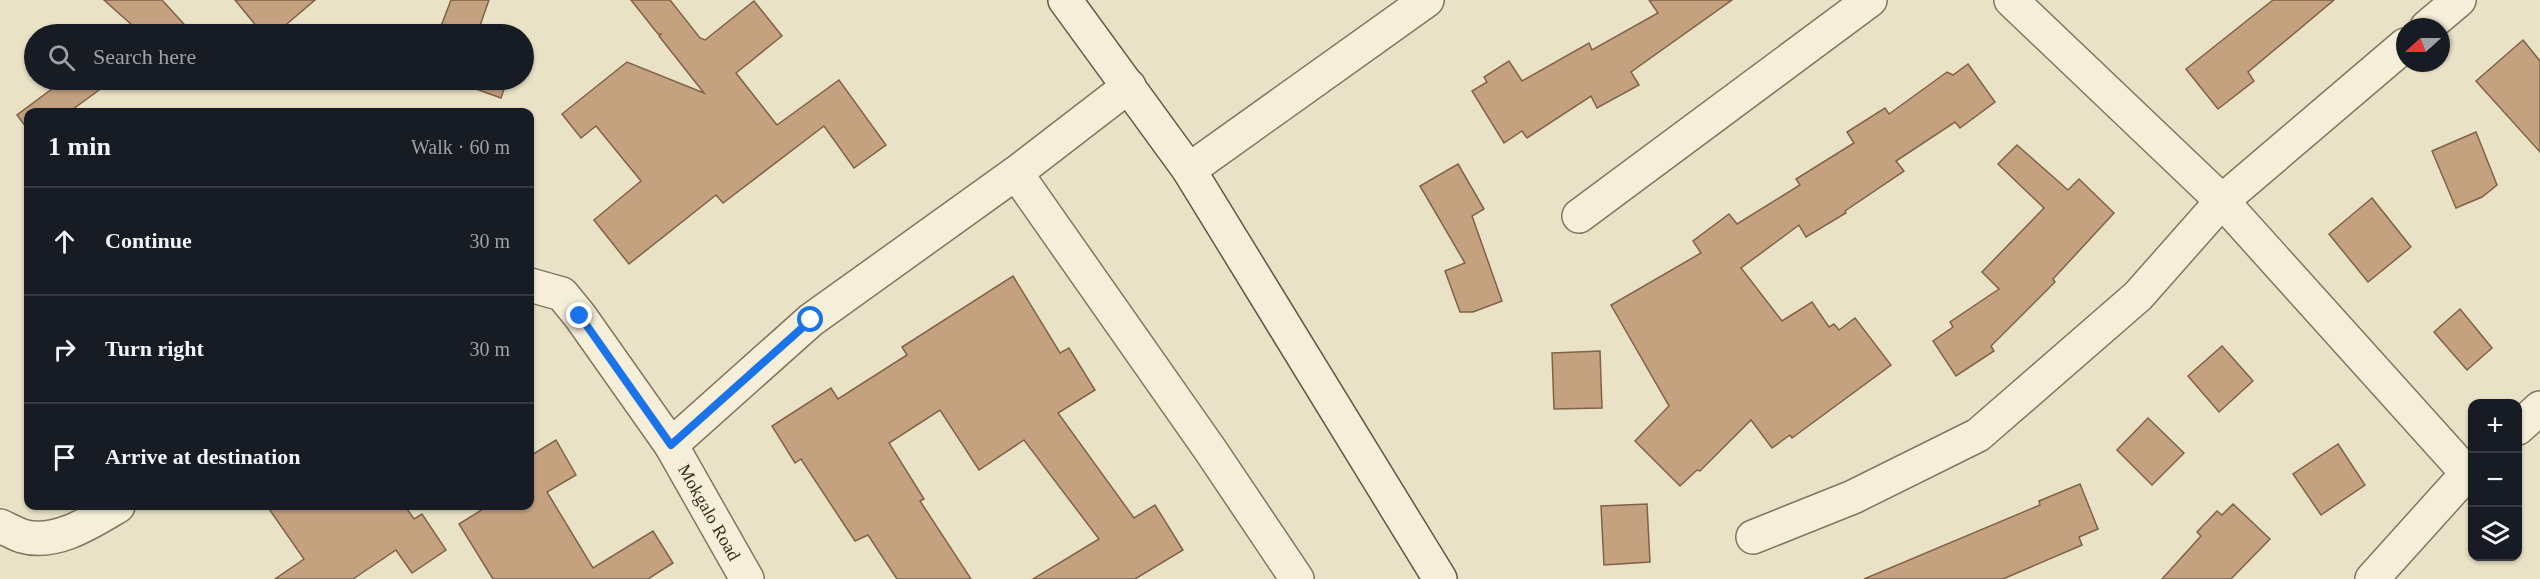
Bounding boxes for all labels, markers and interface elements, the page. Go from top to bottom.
north arrow [2396,18,2450,72]
search box [24,24,534,90]
icon: search [45,41,78,74]
text: Search here [93,44,196,69]
text: 1 min [48,132,111,161]
text: Walk · 60 m [411,136,510,158]
icon: ahead [48,225,81,258]
text: Continue [105,228,192,253]
text: 30 m [469,230,510,252]
route end [566,302,592,328]
route start [797,306,823,332]
icon: right [48,333,81,366]
text: Turn right [105,336,204,361]
text: 30 m [469,338,510,360]
map controls [2468,399,2522,561]
button: + [2468,399,2522,453]
icon: arrive [48,441,81,474]
text: Arrive at destination [105,444,301,469]
button: − [2468,453,2522,507]
street label: Mokgalo Road [674,461,744,564]
button: layers [2468,507,2522,561]

